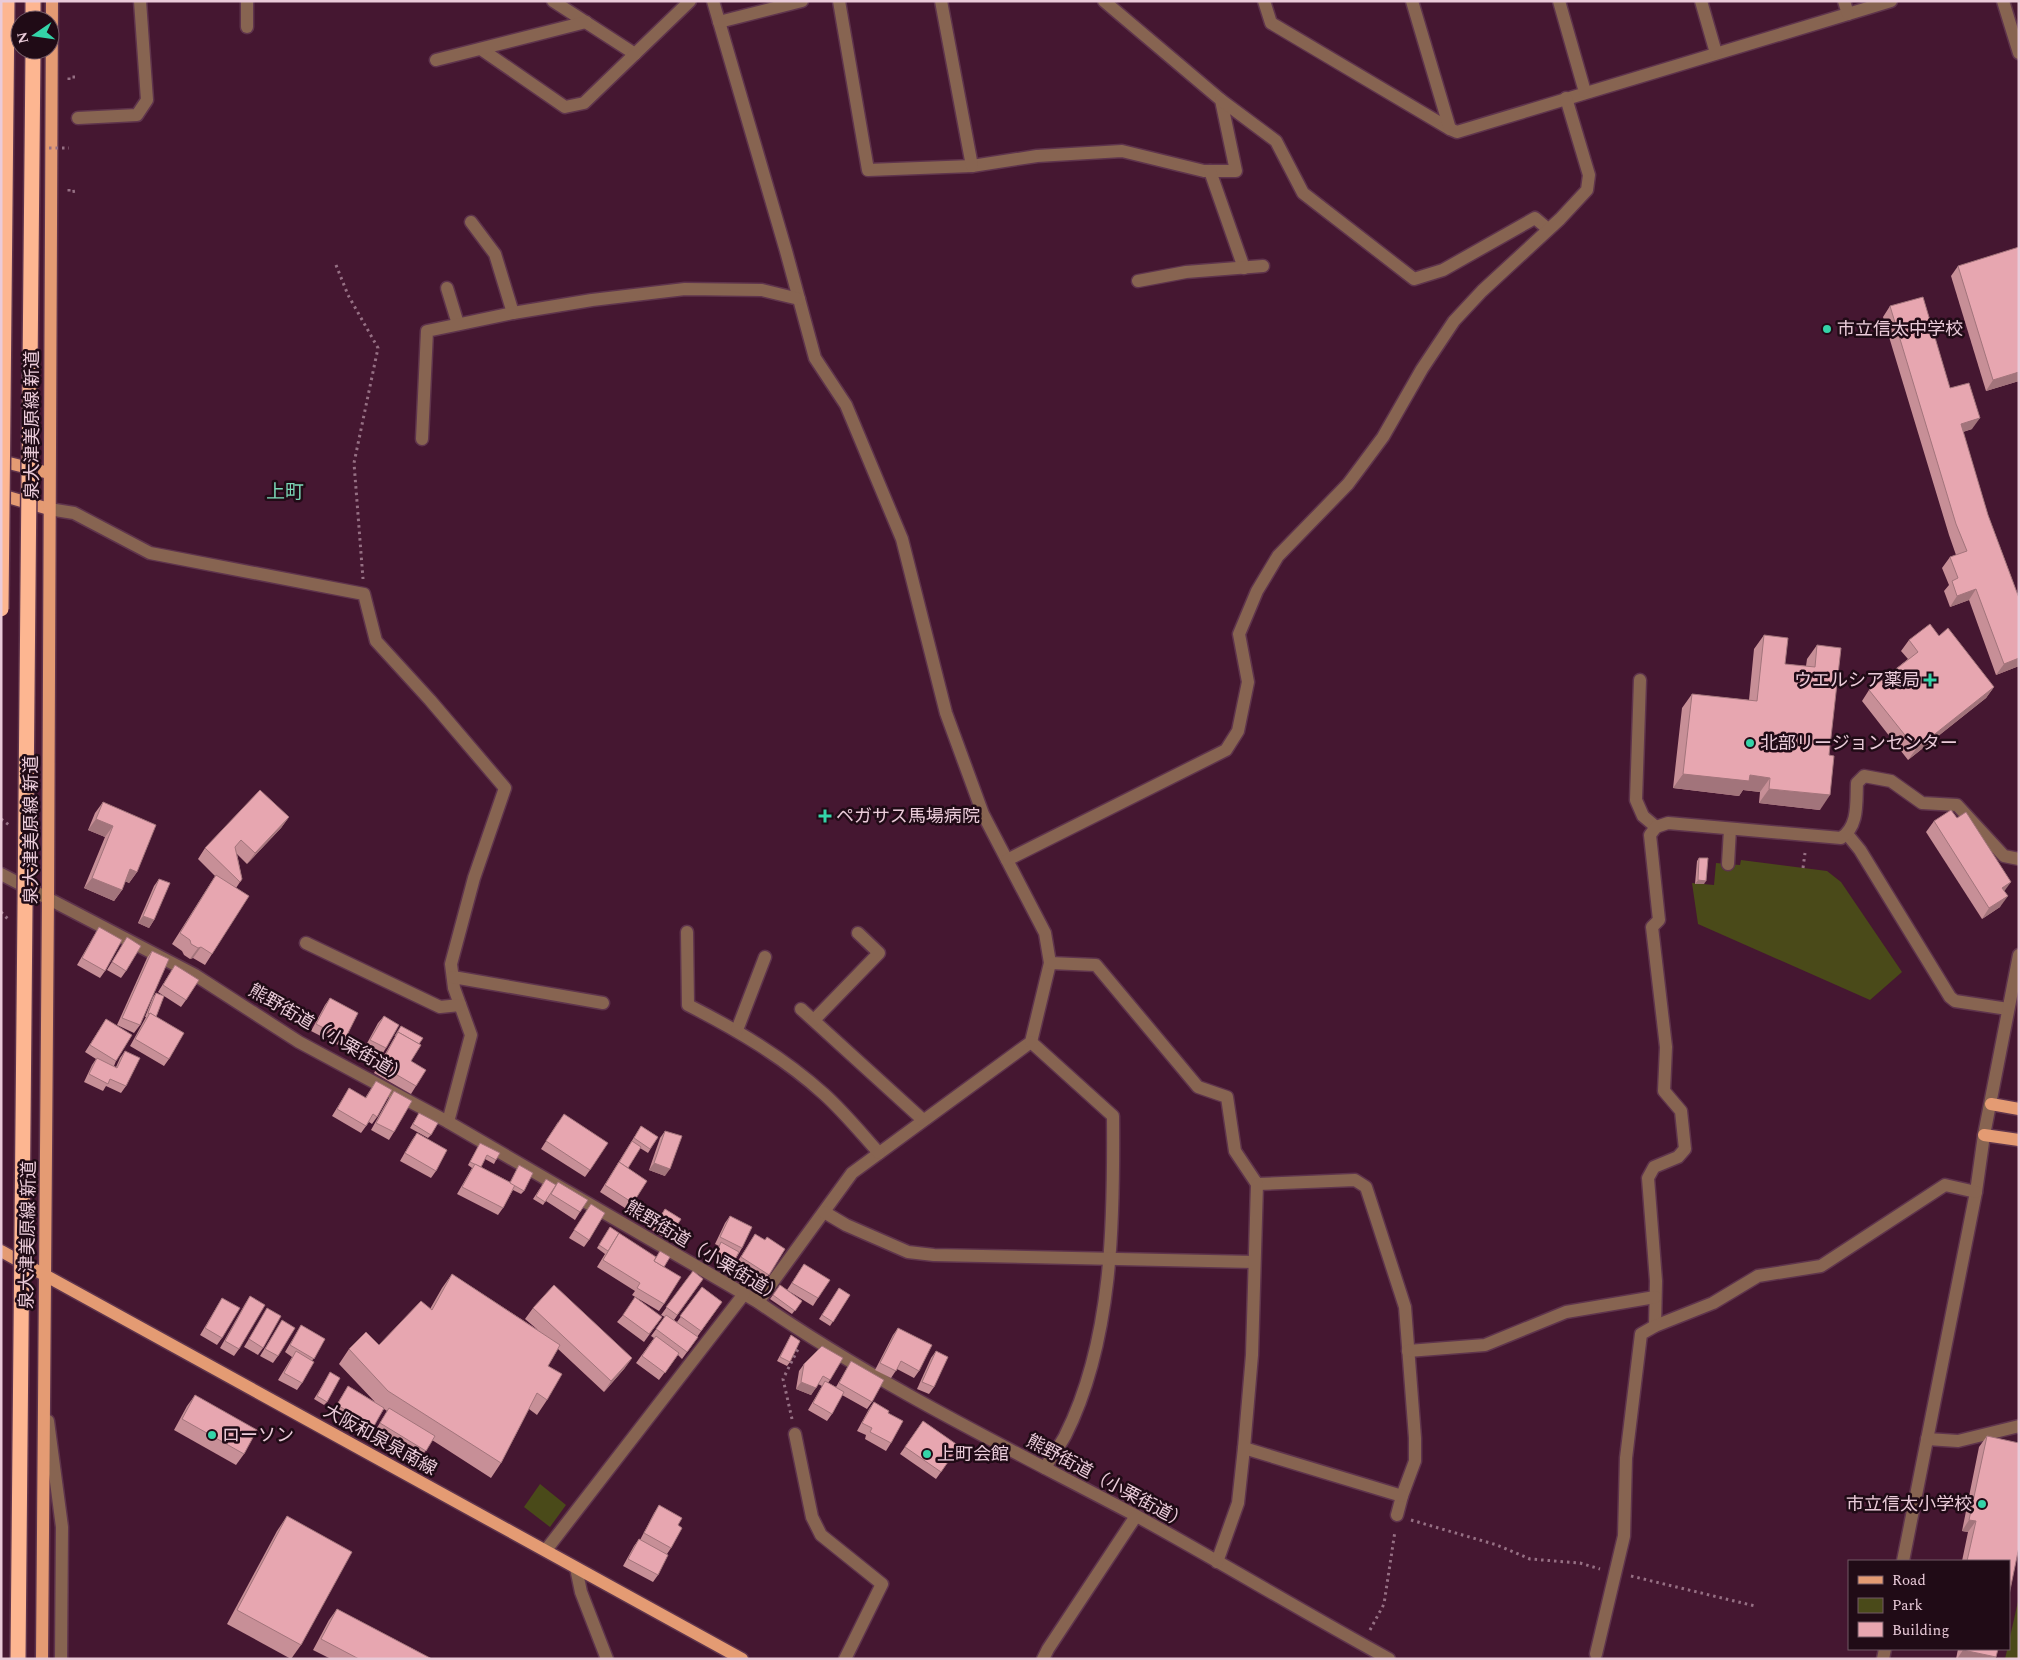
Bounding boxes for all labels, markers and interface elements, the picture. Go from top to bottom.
north arrow [10,10,60,60]
text: N [11,30,34,46]
place label: 市立信太中学校 [1837,316,1963,343]
marker: 市立信太中学校 [1821,323,1833,335]
street label: 泉大津美原線 新道 [19,351,46,499]
district label: 上町 [266,478,304,507]
place label: ウエルシア薬局 [1794,667,1920,694]
marker: ウエルシア薬局 [1924,674,1936,686]
place label: 北部リージョンセンター [1760,730,1958,757]
marker: 北部リージョンセンター [1744,737,1756,749]
street label: 泉大津美原線 新道 [18,756,45,904]
place label: ペガサス馬場病院 [836,803,980,830]
marker: ペガサス馬場病院 [818,809,832,823]
street label: 熊野街道（小栗街道） [243,977,413,1091]
street label: 泉大津美原線 新道 [13,1161,43,1309]
street label: 熊野街道（小栗街道） [620,1194,788,1310]
street label: 大阪和泉泉南線 [318,1398,442,1482]
place label: ローソン [222,1422,294,1449]
street label: 熊野街道（小栗街道） [1021,1428,1193,1536]
marker: ローソン [206,1429,218,1441]
place label: 上町会館 [937,1441,1009,1468]
marker: 上町会館 [921,1448,933,1460]
place label: 市立信太小学校 [1846,1491,1972,1518]
marker: 市立信太小学校 [1976,1498,1988,1510]
legend [1848,1560,2010,1650]
text: Road [1892,1569,1926,1592]
text: Park [1892,1594,1923,1617]
text: Building [1892,1619,1949,1642]

